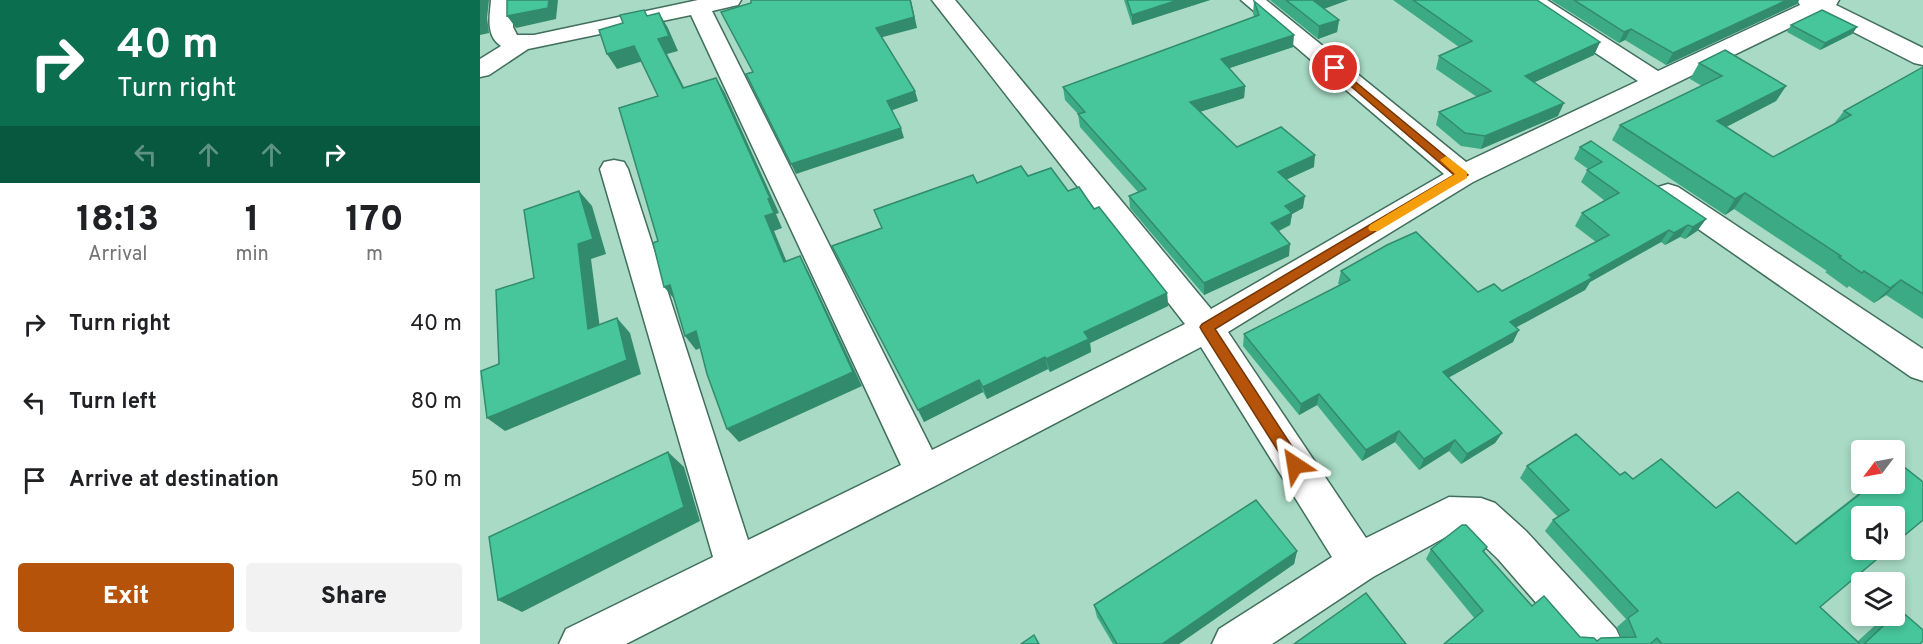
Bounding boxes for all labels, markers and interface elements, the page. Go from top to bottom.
text: 40 m [117,20,219,73]
icon: right [18,24,96,102]
pin [1309,42,1360,93]
icon: arrive [1318,51,1351,84]
text: Turn right [117,72,236,106]
icon: left [129,138,162,171]
icon: ahead [192,138,225,171]
icon: ahead [255,138,288,171]
icon: right [318,138,351,171]
text: 18:13 [76,198,159,244]
text: 1 [245,198,260,244]
text: 170 [345,198,404,244]
text: Arrival [88,242,148,268]
text: min [236,242,269,268]
text: m [366,242,383,268]
icon: right [18,308,51,341]
text: Turn right [69,311,171,338]
text: 40 m [410,311,462,338]
icon: left [18,386,51,419]
text: Turn left [69,389,157,416]
text: 80 m [411,389,462,416]
position arrow [1263,433,1327,497]
north arrow [1851,440,1905,494]
map controls [1851,440,1905,626]
icon: arrive [18,464,51,497]
text: Arrive at destination [69,467,279,494]
text: 50 m [410,467,462,494]
button: sound [1851,506,1905,560]
button: Exit [18,563,234,632]
button: Share [246,563,462,632]
button: layers [1851,572,1905,626]

